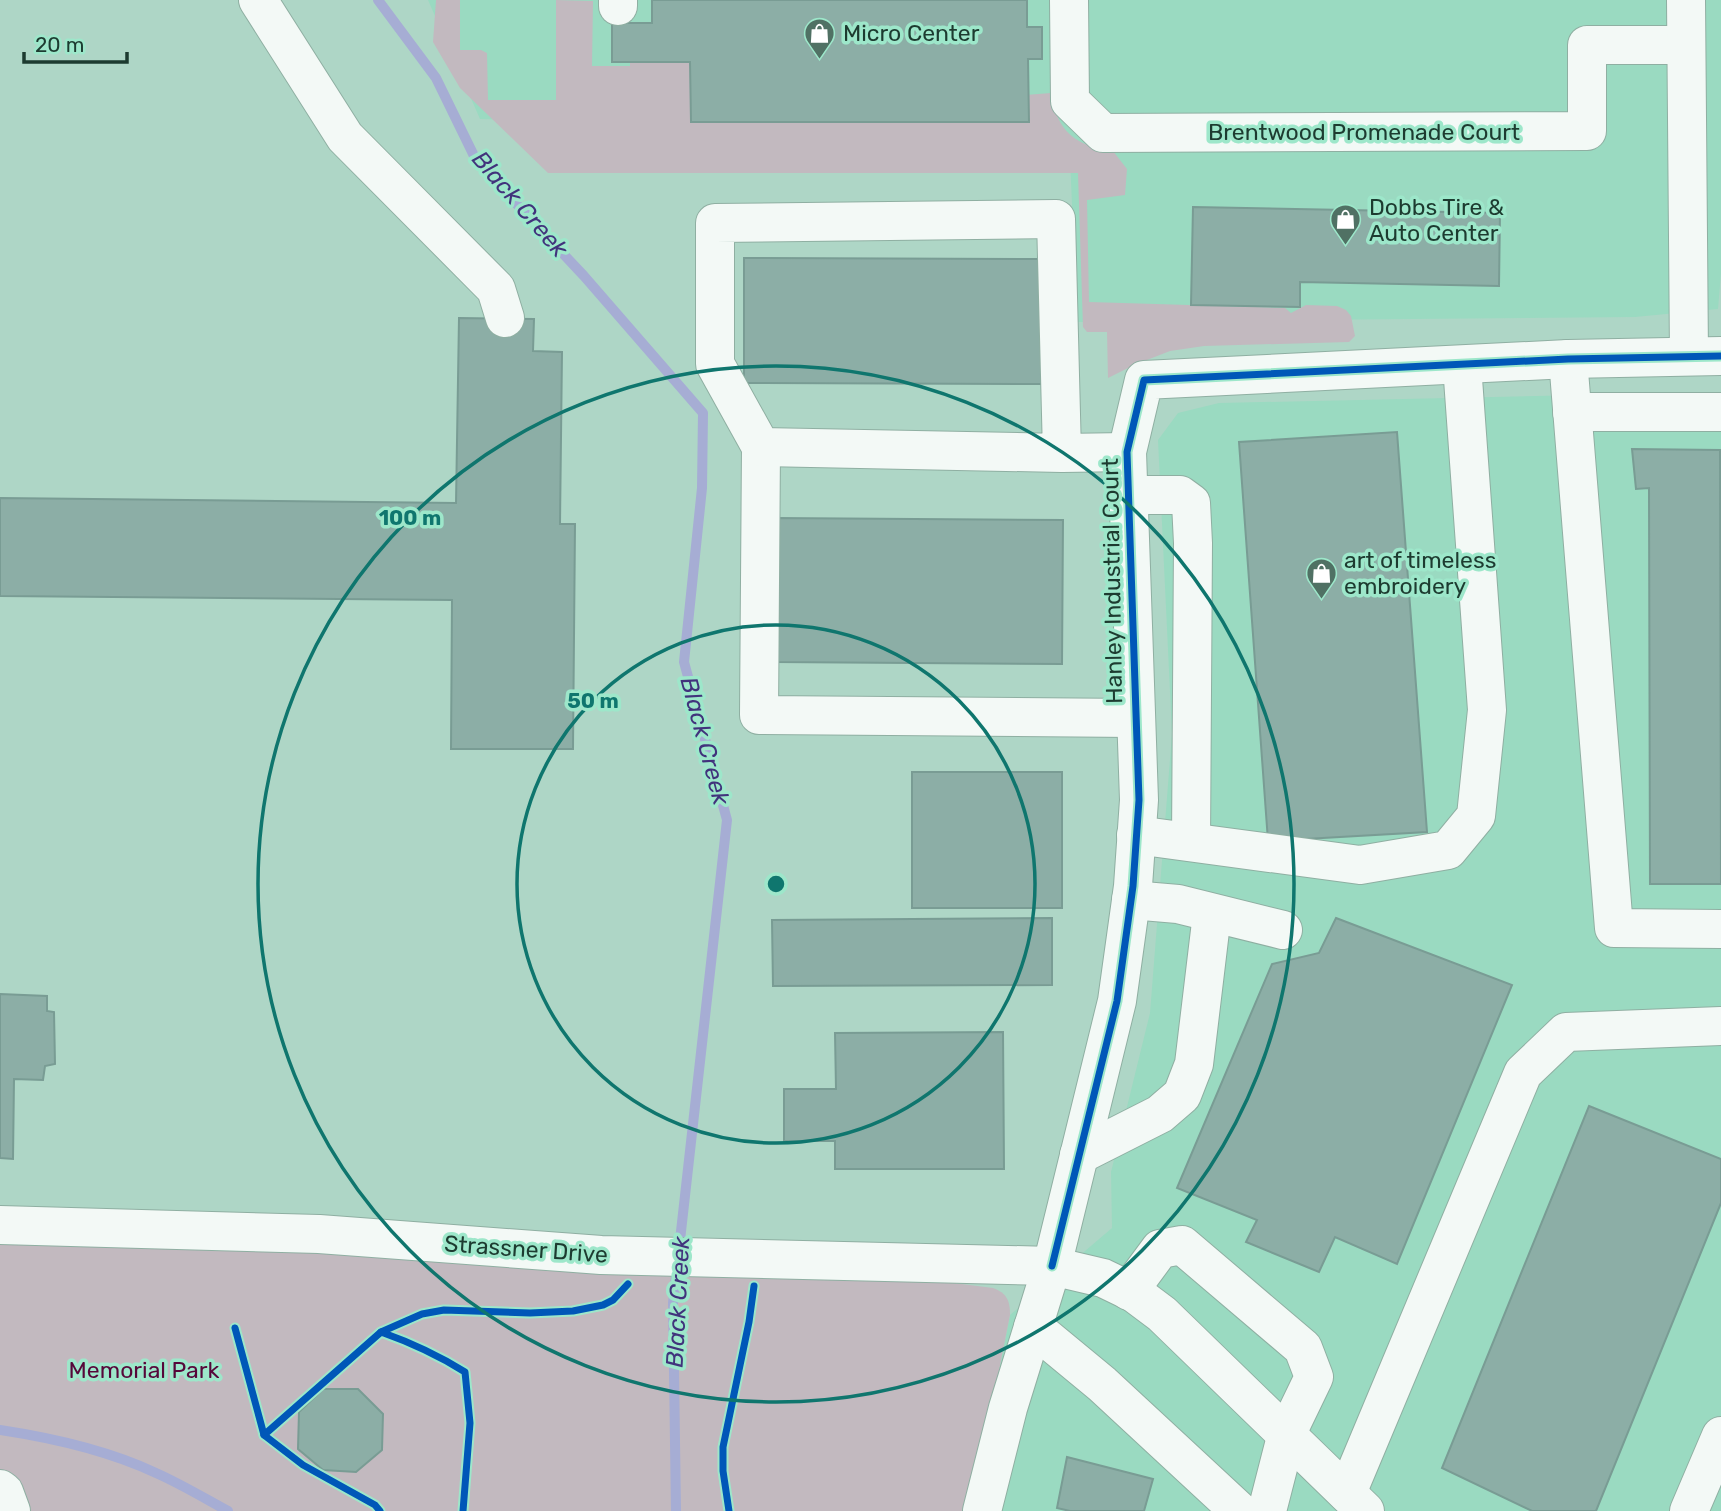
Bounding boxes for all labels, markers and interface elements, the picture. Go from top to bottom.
shop icon: Micro Center [803,16,837,60]
place label: Micro Center [843,19,980,47]
scale bar [24,21,128,65]
text: 20 m [35,32,84,57]
street label: Brentwood Promenade Court [1208,118,1520,146]
water label: Black Creek [466,145,574,263]
place label: Dobbs Tire & Auto Center [1369,193,1504,247]
shop icon: Dobbs Tire & Auto Center [1329,203,1363,247]
street label: Hanley Industrial Court [1096,458,1128,704]
text: 100 m [379,505,441,530]
place label: art of timeless embroidery [1344,546,1496,600]
shop icon: art of timeless embroidery [1304,556,1338,600]
water label: Black Creek [674,674,736,809]
text: 50 m [567,688,619,713]
centre of rings [764,872,788,896]
street label: Strassner Drive [443,1229,609,1269]
water label: Black Creek [661,1235,695,1368]
park label: Memorial Park [69,1356,220,1384]

